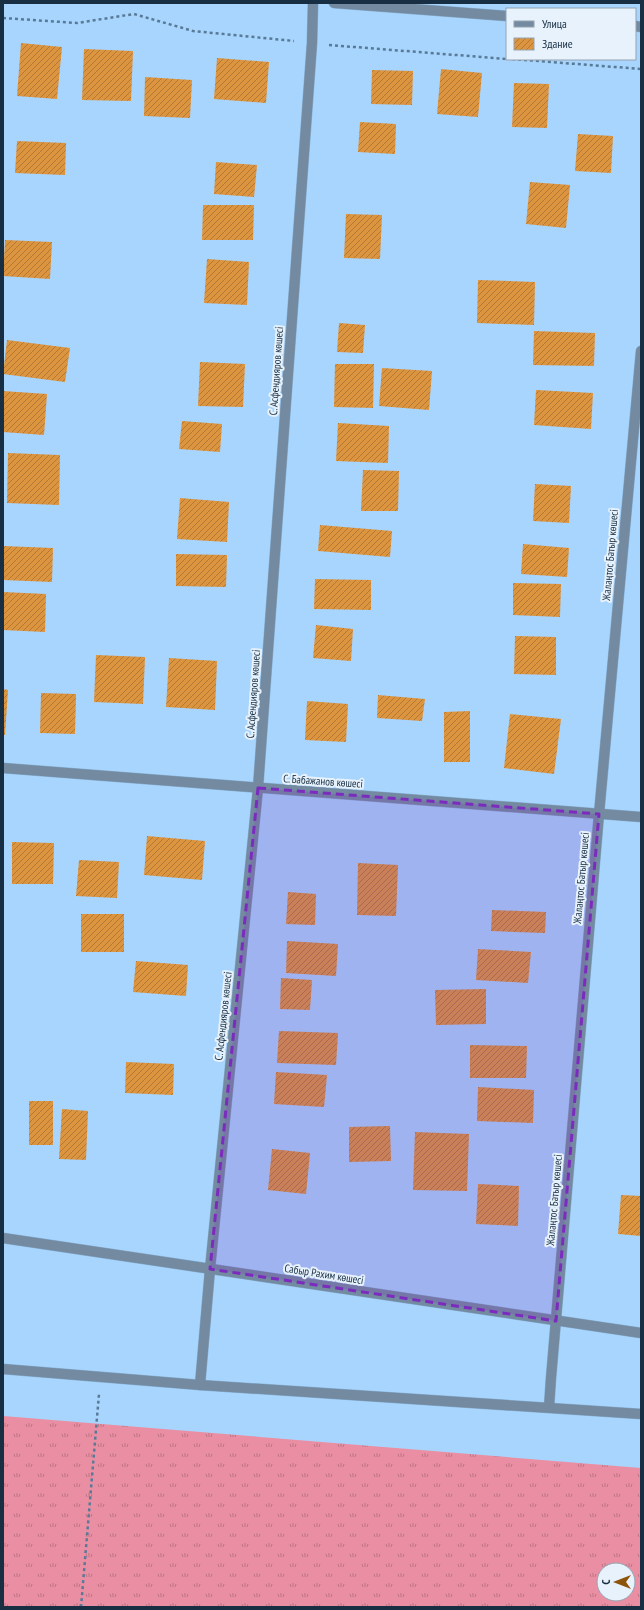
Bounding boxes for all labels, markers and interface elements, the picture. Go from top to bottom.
legend [506,8,636,60]
text: Улица [542,16,567,31]
text: Здание [542,36,573,51]
street label: С. Асфендияров көшесі [266,326,286,416]
street label: Жалаңтос Батыр көшесі [599,509,621,602]
street label: С. Асфендияров көшесі [243,649,263,739]
street label: С. Бабажанов көшесі [283,771,363,791]
street label: Жалаңтос Батыр көшесі [570,832,592,925]
street label: С. Асфендияров көшесі [211,971,235,1061]
street label: Жалаңтос Батыр көшесі [543,1154,565,1247]
street label: Сабыр Рахим көшесі [283,1261,365,1287]
north arrow [596,1562,636,1602]
text: С [599,1579,613,1585]

